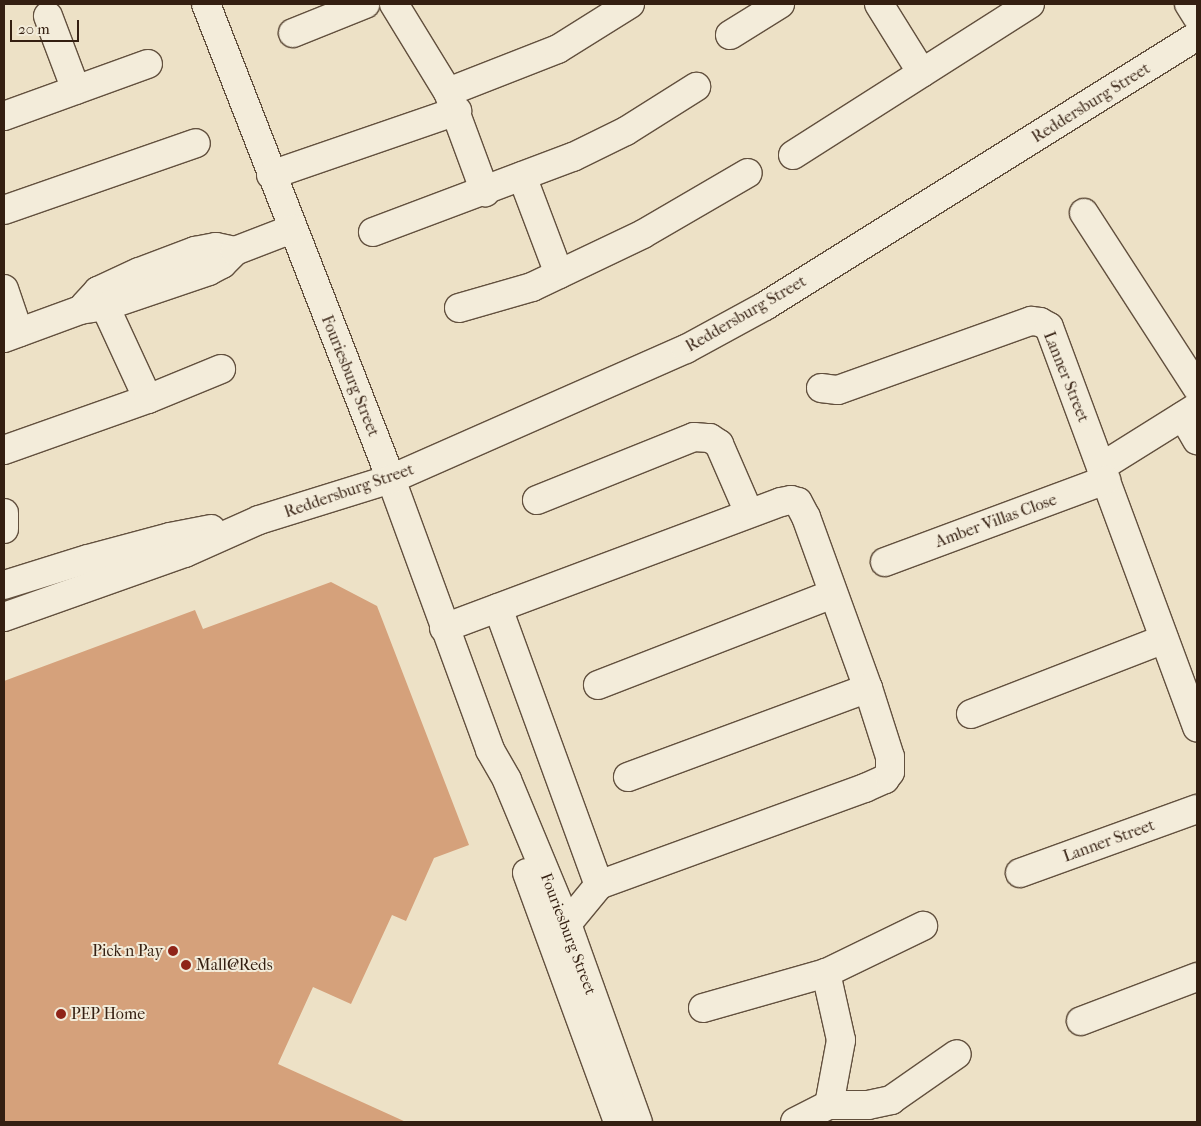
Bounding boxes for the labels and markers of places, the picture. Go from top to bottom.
place label: Pick n Pay [92,941,163,961]
marker: Pick n Pay [167,945,179,957]
place label: Mall@Reds [196,955,273,975]
marker: Mall@Reds [180,959,192,971]
place label: PEP Home [71,1004,145,1024]
marker: PEP Home [55,1008,67,1020]

